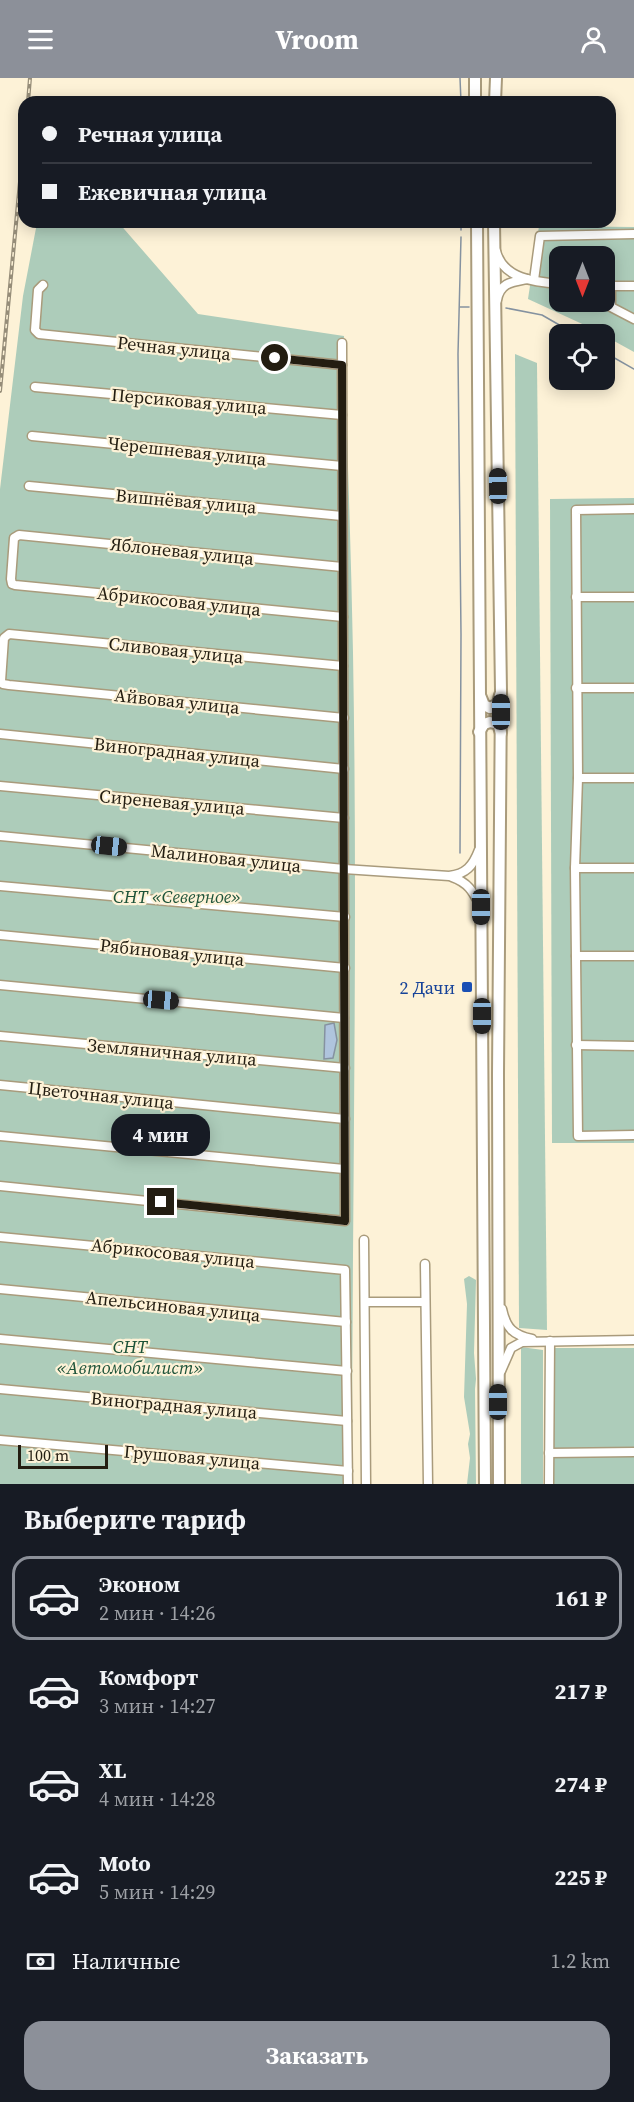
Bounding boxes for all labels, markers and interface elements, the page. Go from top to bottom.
text: Vroom [275,21,359,58]
icon: menu [24,23,57,56]
icon: person [577,23,610,56]
text: Речная улица [78,119,222,149]
text: Ежевичная улица [78,177,267,207]
north arrow [549,246,615,312]
map controls [549,246,615,390]
button: locate [549,324,615,390]
street label: Речная улица [116,330,233,366]
route start [261,344,288,371]
street label: Персиковая улица [110,382,269,420]
street label: Черешневая улица [106,430,269,472]
car [489,468,507,504]
street label: Вишнёвая улица [114,482,258,520]
street label: Яблоневая улица [109,531,256,571]
street label: Абрикосовая улица [96,580,263,622]
street label: Сливовая улица [107,630,245,670]
street label: Айвовая улица [113,682,242,720]
car [492,694,510,730]
street label: Виноградная улица [93,731,262,773]
street label: Сиреневая улица [98,783,247,821]
car [90,835,128,857]
street label: Малиновая улица [150,838,303,878]
park label: СНТ «Северное» [113,884,241,909]
car [472,889,490,925]
street label: Рябиновая улица [99,932,246,972]
place label: 2 Дачи [400,975,455,1000]
marker: 2 Дачи [460,980,474,994]
car [142,989,180,1011]
car [473,998,491,1034]
street label: Земляничная улица [86,1032,259,1072]
street label: Цветочная улица [27,1075,176,1115]
callout: 4 мин [112,1115,210,1157]
text: 4 мин [133,1121,188,1149]
route end [147,1188,174,1215]
street label: Абрикосовая улица [90,1232,257,1274]
street label: Апельсиновая улица [84,1284,263,1328]
park label: СНТ «Автомобилист» [56,1334,204,1380]
car [489,1384,507,1420]
street label: Виноградная улица [90,1385,259,1425]
street label: Грушовая улица [123,1439,262,1475]
scale bar [18,1442,108,1470]
text: 100 m [27,1444,69,1466]
text: Выберите тариф [24,1501,246,1538]
text: Эконом [99,1569,180,1599]
icon: car [27,1571,81,1625]
text: 161 ₽ [555,1583,607,1613]
text: 2 мин · 14:26 [99,1599,215,1627]
text: Комфорт [99,1662,198,1692]
icon: car [27,1664,81,1718]
text: 217 ₽ [555,1676,607,1706]
text: 3 мин · 14:27 [99,1692,215,1720]
text: XL [99,1755,126,1785]
icon: car [27,1757,81,1811]
text: 274 ₽ [555,1769,607,1799]
text: 4 мин · 14:28 [99,1785,215,1813]
text: Moto [99,1848,151,1878]
icon: car [27,1850,81,1904]
text: 225 ₽ [555,1862,607,1892]
text: 5 мин · 14:29 [99,1878,215,1906]
icon: cash [24,1945,57,1978]
text: Наличные [72,1946,181,1976]
text: 1.2 km [550,1947,610,1975]
button: Заказать [24,2021,610,2090]

